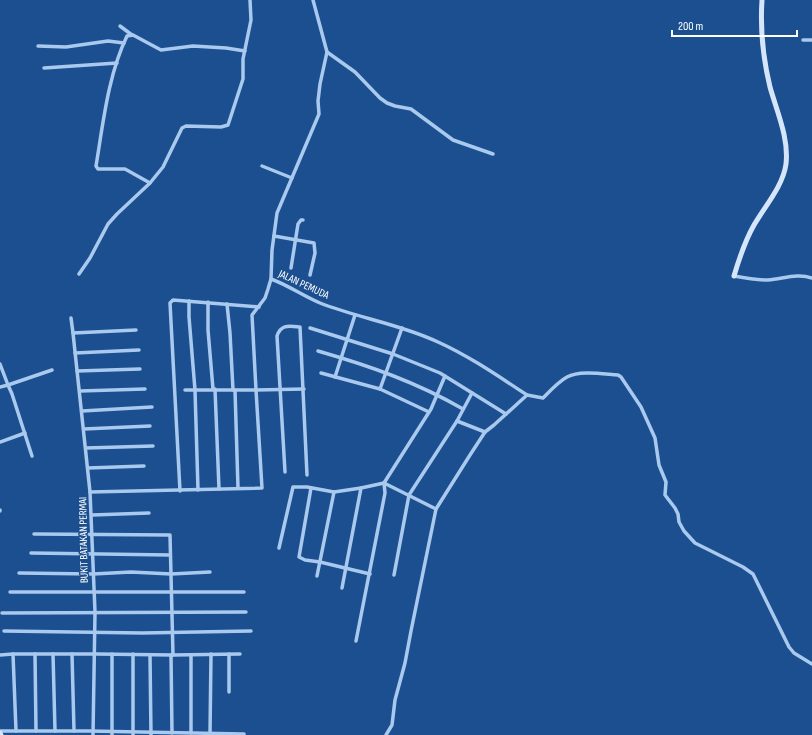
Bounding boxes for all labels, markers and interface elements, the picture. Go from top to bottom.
scale bar [672,12,797,38]
text: 200 m [678,19,704,34]
street label: JALAN PEMUDA [276,267,331,302]
street label: BUKIT BATAKAN PERMAI [76,497,91,583]

